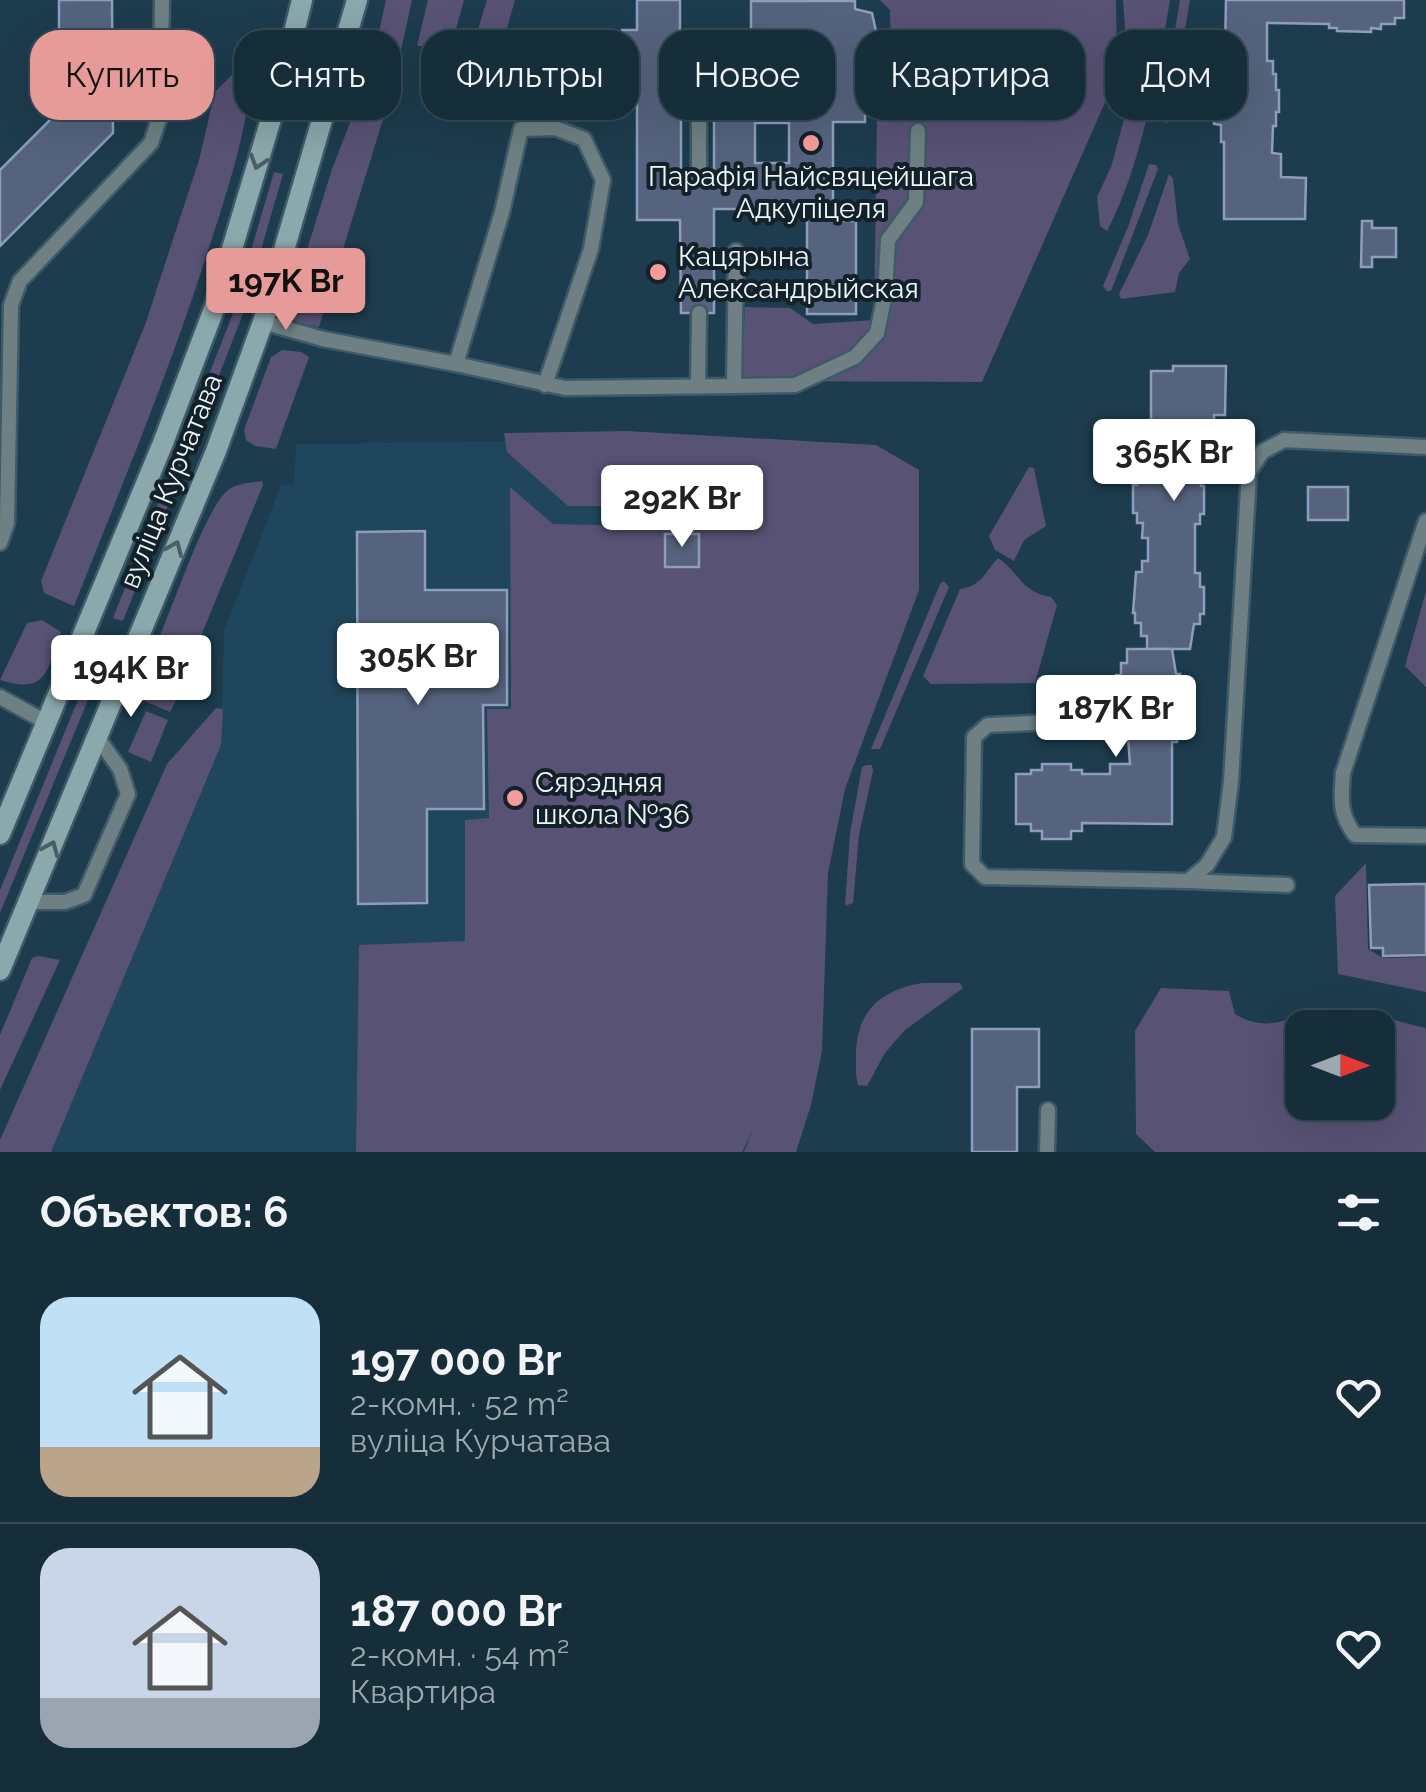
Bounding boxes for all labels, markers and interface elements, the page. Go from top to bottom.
chip: Купить [30,30,214,120]
chip: Снять [234,30,401,120]
chip: Фильтры [421,30,639,120]
chip: Новое [659,30,835,120]
chip: Квартира [855,30,1085,120]
chip: Дом [1105,30,1247,120]
marker: Парафія Найсвяцейшага Адкупіцеля [800,132,822,154]
one-way arrow [249,152,270,169]
place label: Парафія Найсвяцейшага Адкупіцеля [648,160,974,225]
place label: Кацярына Александрыйская [678,240,919,305]
pin: 197K Br [194,248,378,333]
marker: Кацярына Александрыйская [647,261,669,283]
text: 197K Br [228,262,344,299]
street label: вуліца Курчатава [113,369,229,593]
pin: 365K Br [1082,419,1266,504]
text: 365K Br [1115,433,1233,470]
pin: 292K Br [590,465,774,550]
text: 292K Br [623,479,741,516]
one-way arrow [164,540,184,558]
pin: 305K Br [326,623,510,708]
pin: 194K Br [39,635,223,720]
text: 305K Br [359,637,477,674]
text: 194K Br [73,649,189,686]
pin: 187K Br [1024,675,1208,760]
text: 187K Br [1058,689,1174,726]
place label: Сярэдняя школа №36 [535,766,690,831]
marker: Сярэдняя школа №36 [504,787,526,809]
one-way arrow [39,840,59,858]
north arrow [1285,1010,1395,1120]
map controls [1285,1010,1395,1120]
icon: filters [1331,1185,1386,1240]
text: Объектов: 6 [40,1188,288,1237]
text: 197 000 Br [350,1336,561,1385]
icon: home [120,1337,240,1457]
icon: heart [1331,1370,1386,1425]
text: 2-комн. · 52 m² [350,1385,569,1422]
text: вуліца Курчатава [350,1422,611,1459]
text: 187 000 Br [350,1587,562,1636]
icon: home [120,1588,240,1708]
icon: heart [1331,1621,1386,1676]
text: 2-комн. · 54 m² [350,1636,569,1673]
text: Квартира [350,1673,496,1710]

